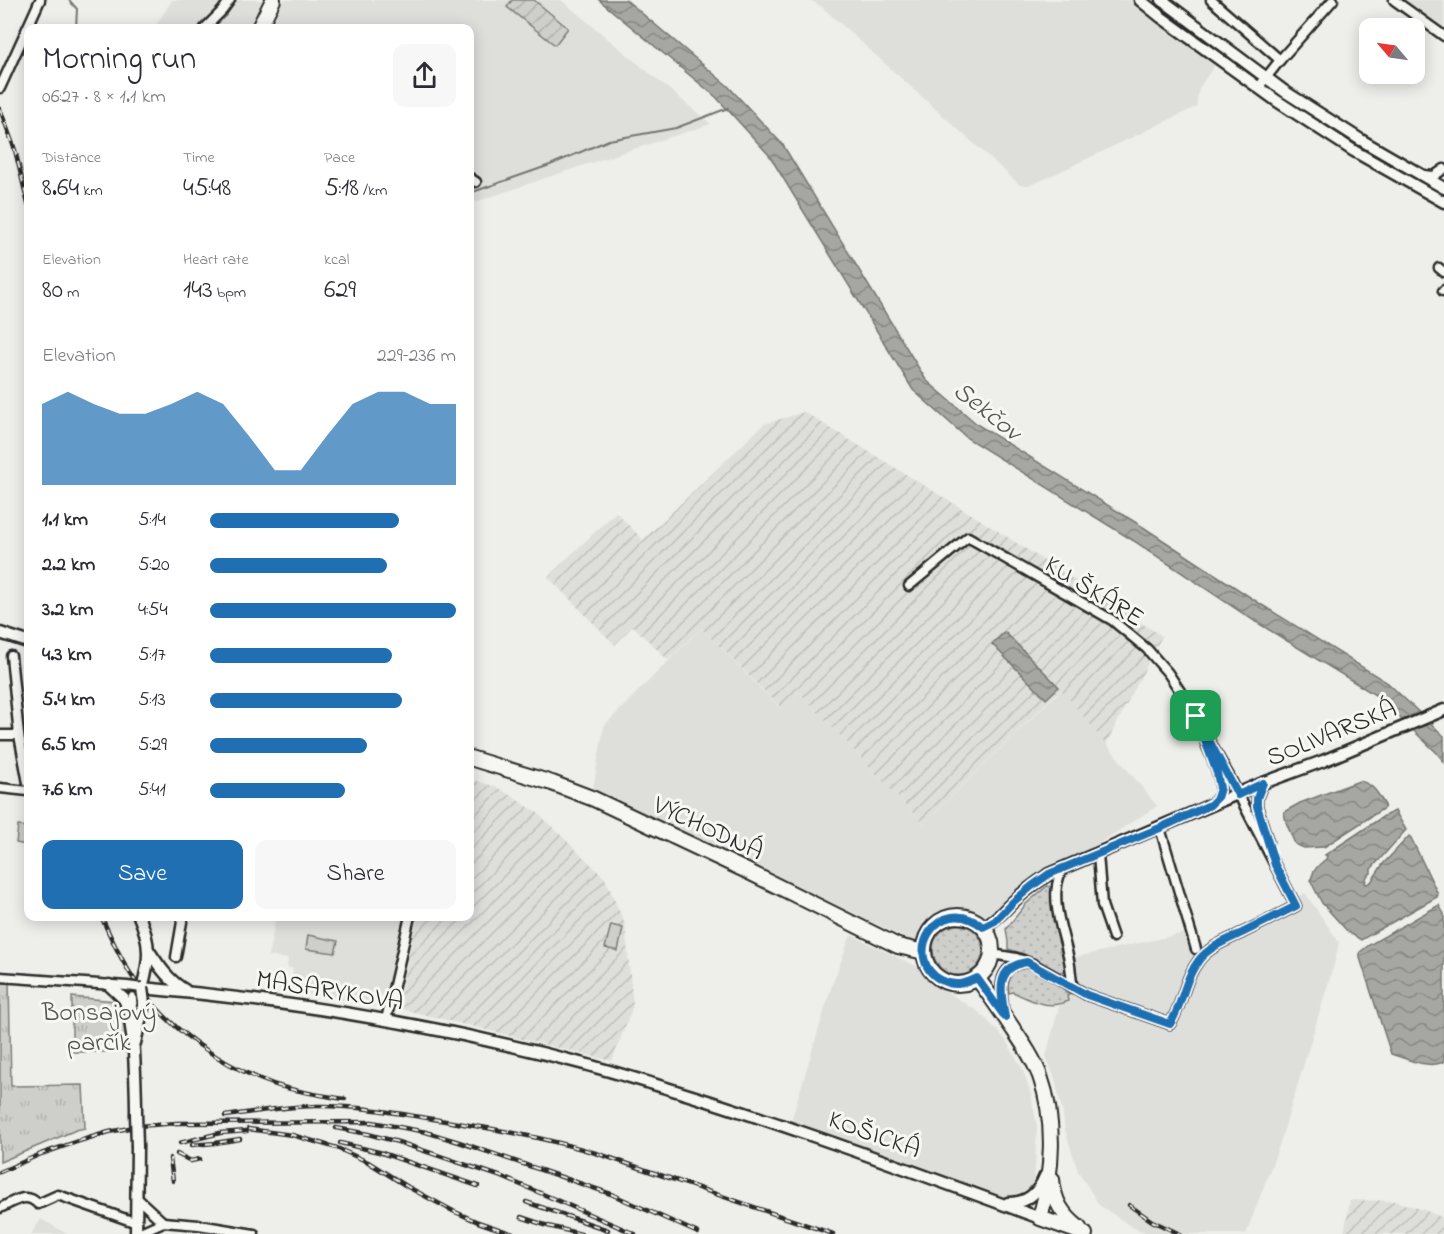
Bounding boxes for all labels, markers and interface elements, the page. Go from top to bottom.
north arrow [1359,18,1425,84]
map controls [1359,18,1425,84]
text: Morning run [42,36,196,84]
button: share [393,44,456,107]
text: 06:27 · 8 × 1.1 km [42,83,166,112]
text: Distance [42,146,101,170]
text: Time [183,146,215,170]
text: Pace [324,146,355,170]
text: 8.64 [42,170,79,208]
text: 45:48 [183,170,231,208]
text: 5:18 [324,170,359,208]
text: km [79,179,103,203]
text: /km [359,179,388,203]
text: Elevation [42,248,101,272]
text: Heart rate [183,248,249,272]
text: kcal [324,248,349,272]
text: 80 [42,272,63,310]
text: 143 [183,272,213,310]
text: 629 [324,272,356,310]
text: m [63,281,79,305]
text: bpm [213,281,246,305]
text: Elevation [42,342,116,371]
text: 229–236 m [377,342,456,371]
water label: Sekčov [944,373,1031,453]
text: 1.1 km [42,506,88,535]
text: 5:14 [138,506,166,535]
street label: KU ŠKÁRE [1036,547,1151,638]
text: 2.2 km [42,551,95,580]
text: 5:20 [138,551,170,580]
text: 3.2 km [42,596,94,625]
text: 4:54 [138,596,168,625]
text: 4.3 km [42,641,92,670]
text: 5:17 [138,641,166,670]
text: 5.4 km [42,686,95,715]
text: 5:13 [138,686,166,715]
pin [1170,690,1221,741]
street label: SOLIVARSKÁ [1261,691,1403,778]
icon: arrive [1179,699,1212,732]
text: 6.5 km [42,731,96,760]
text: 5:29 [138,731,167,760]
text: 7.6 km [42,776,92,805]
text: 5:41 [138,776,166,805]
street label: VÝCHODNÁ [645,787,769,872]
button: Save [42,840,243,909]
button: Share [255,840,456,909]
street label: MASARYKOVA [253,962,406,1022]
park label: Bonsajový parčík [41,995,156,1063]
street label: KOŠICKÁ [823,1102,925,1170]

